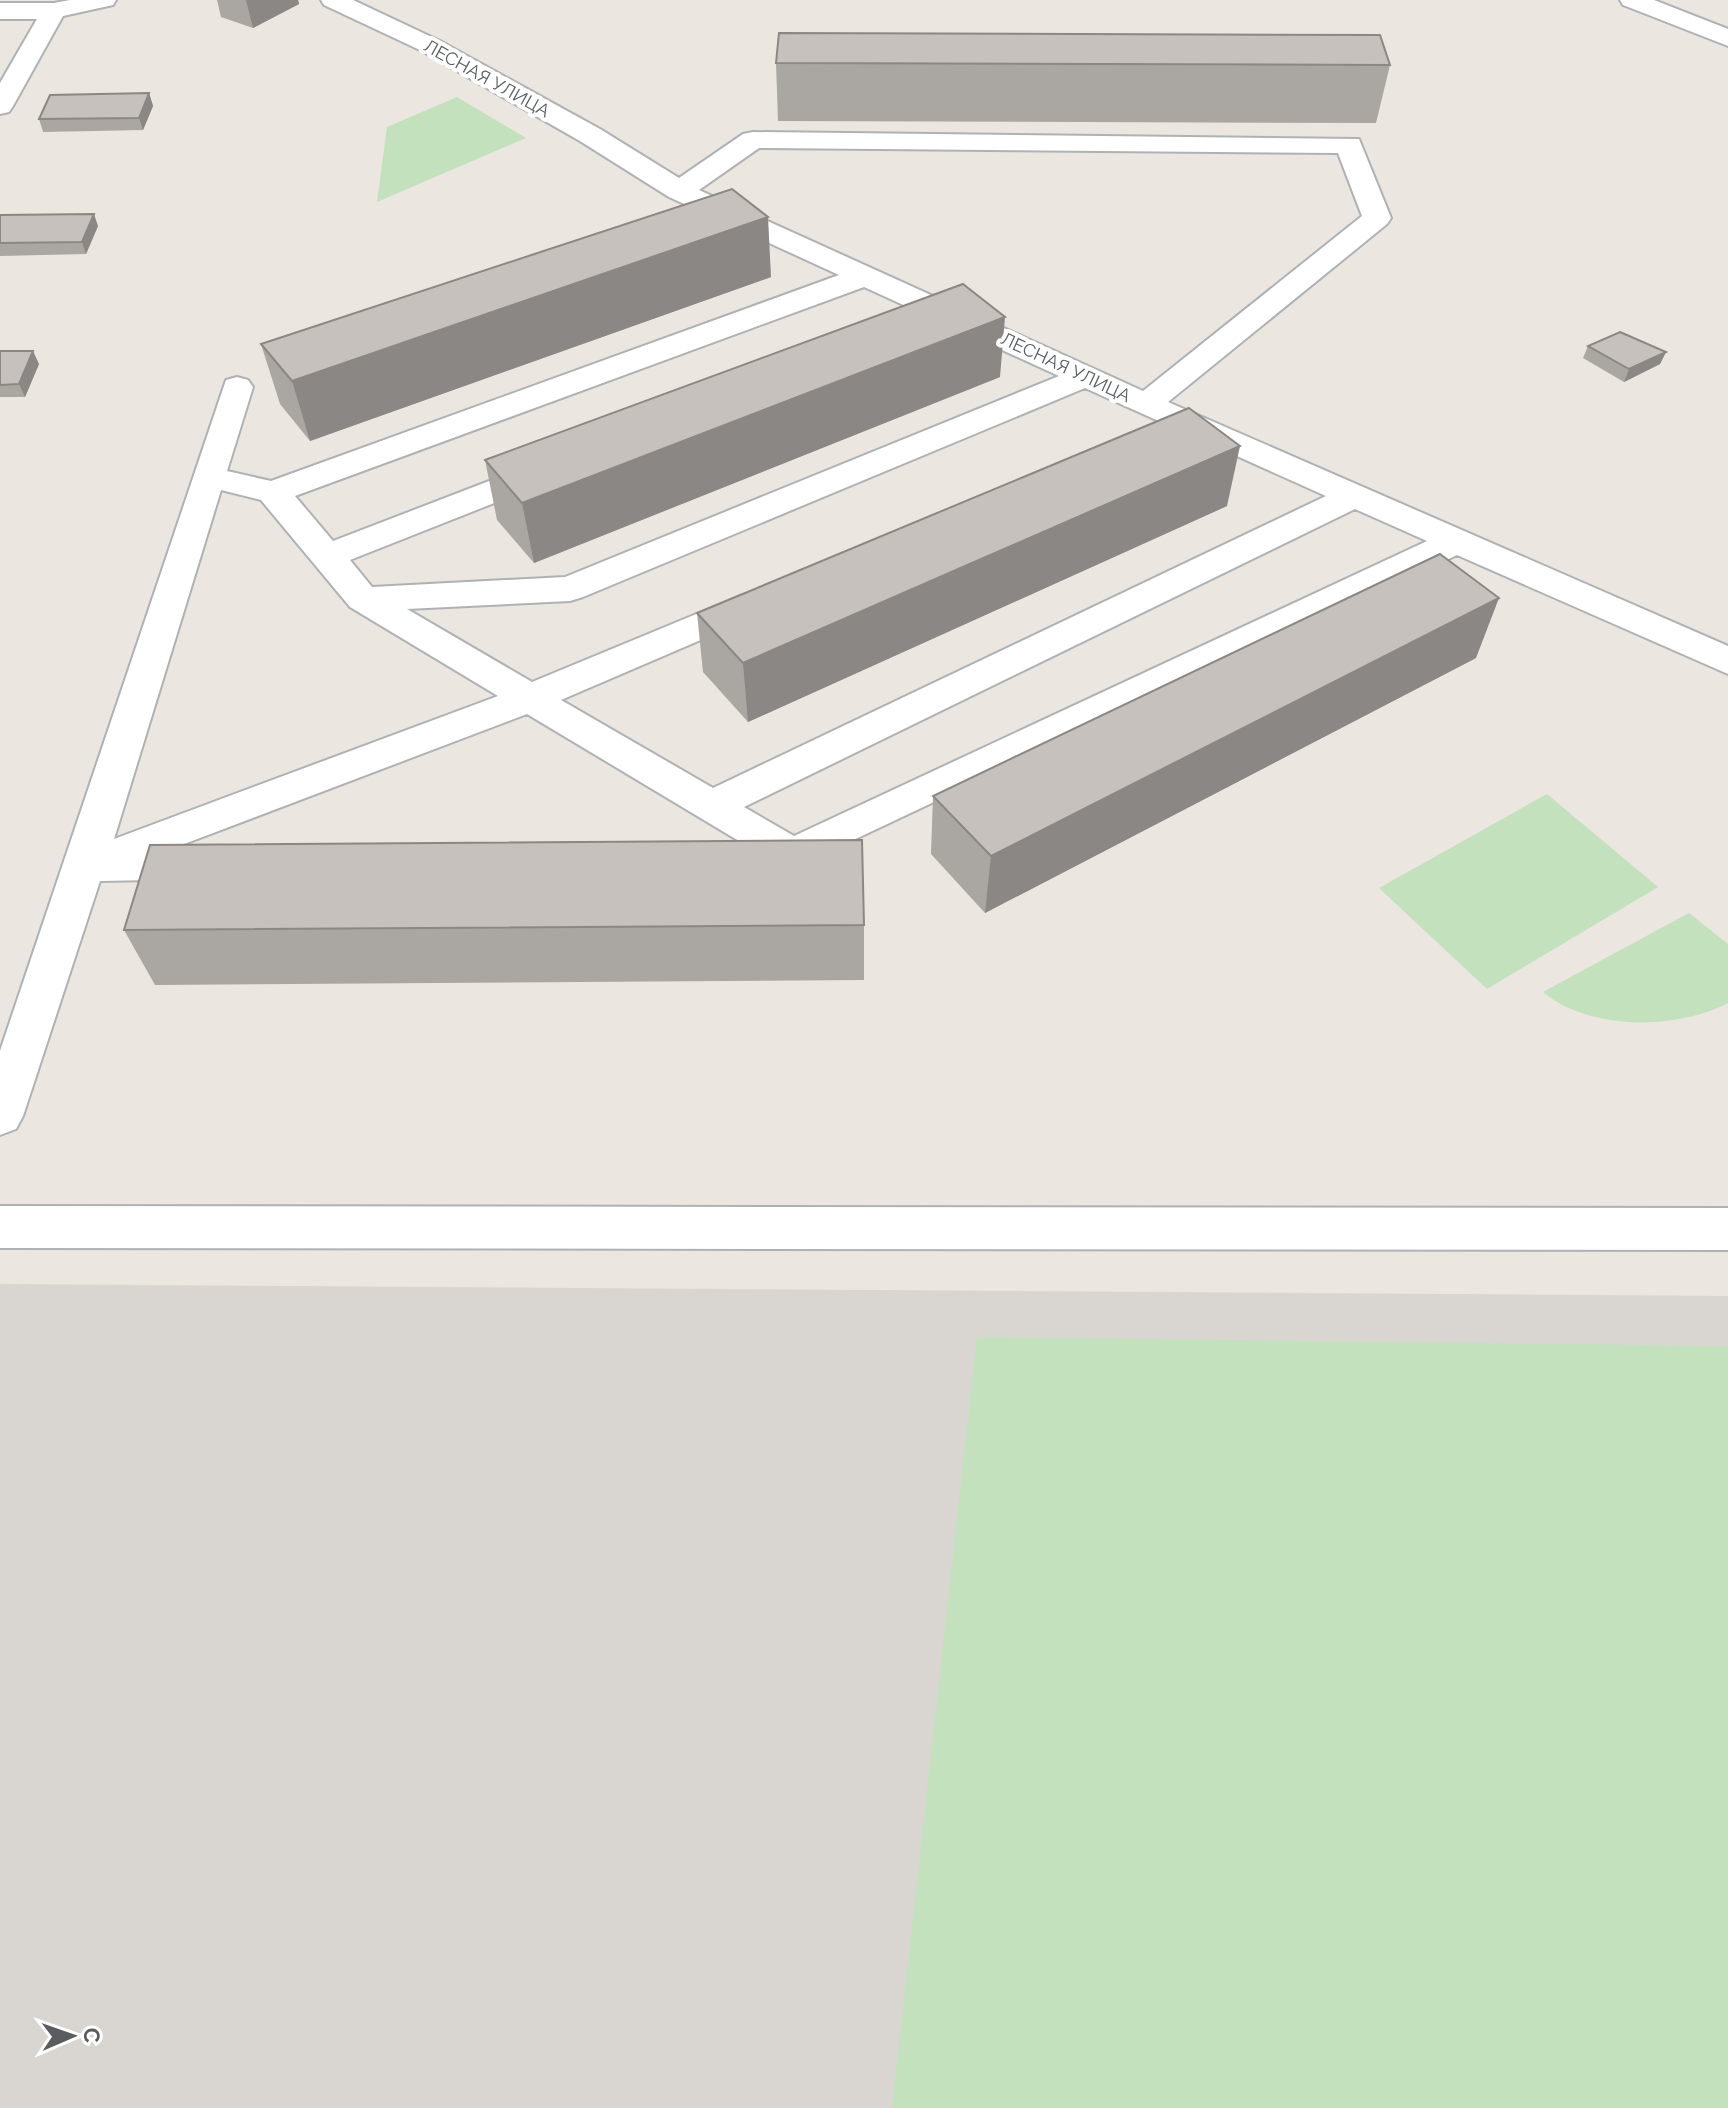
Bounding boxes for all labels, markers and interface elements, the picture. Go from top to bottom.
street label: ЛЕСНАЯ УЛИЦА [420,35,554,121]
street label: ЛЕСНАЯ УЛИЦА [998,328,1134,406]
north arrow [32,1996,112,2076]
text: С [79,2027,105,2043]

